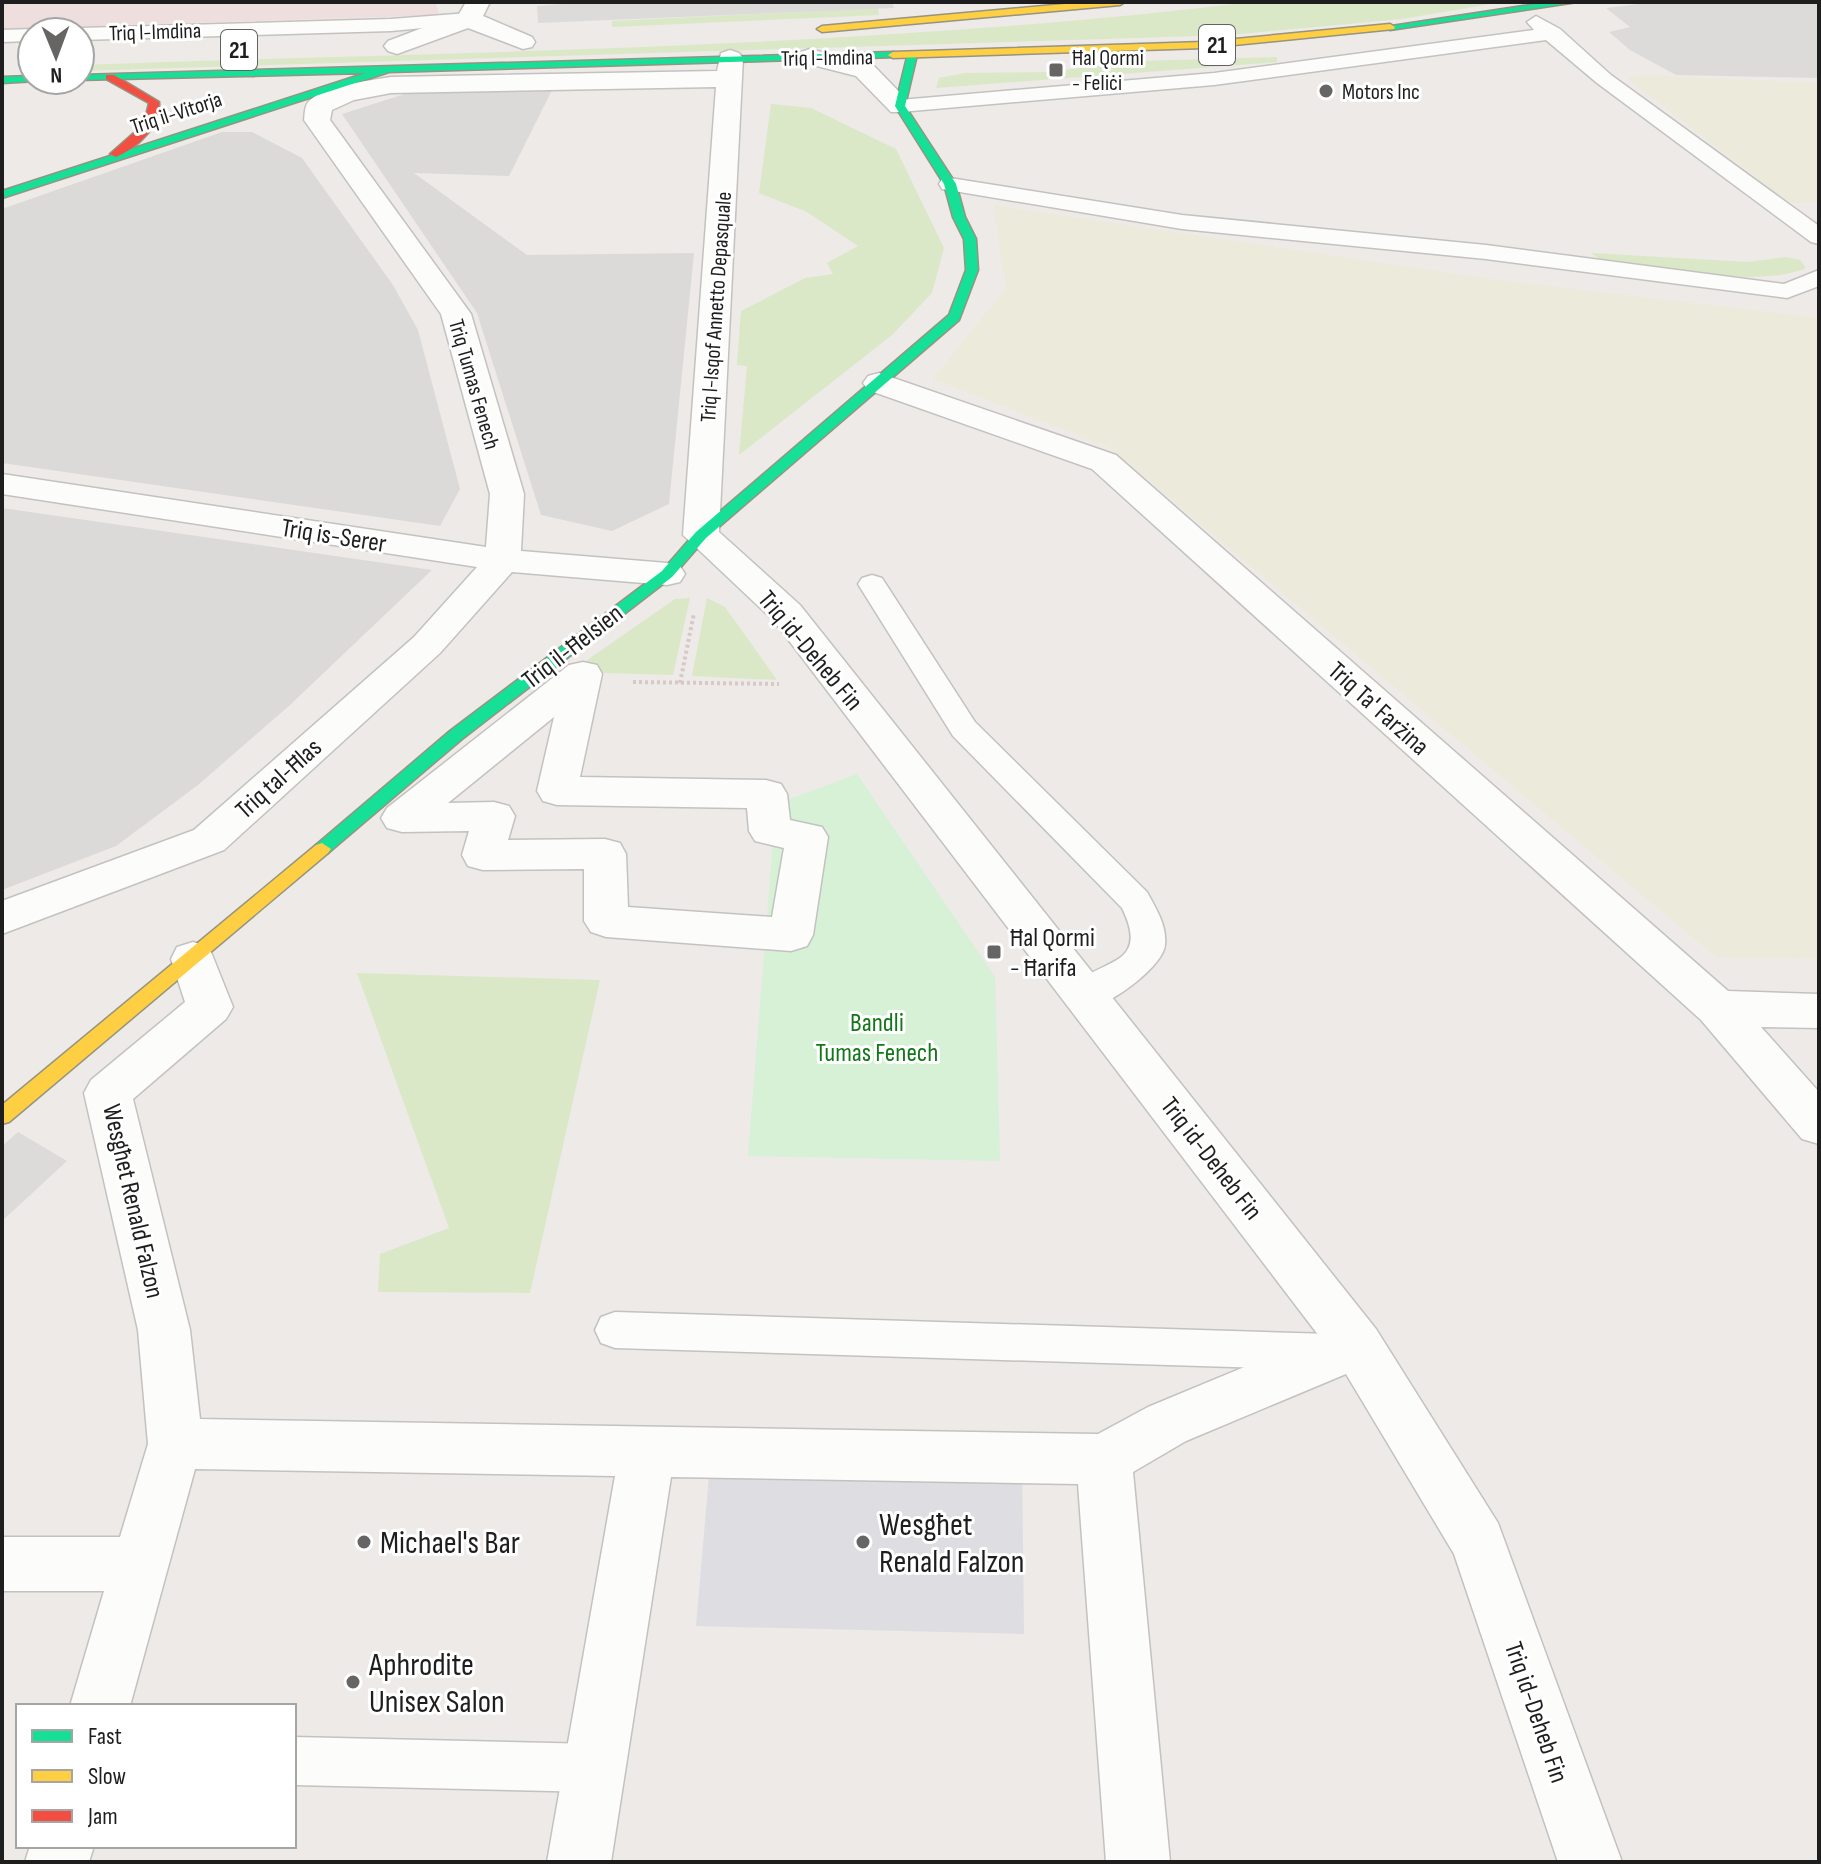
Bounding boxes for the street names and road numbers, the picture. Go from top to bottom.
street label: Triq l-Imdina [108,17,202,48]
road number: 21 [1199,25,1235,65]
road number: 21 [221,30,257,70]
street label: Triq l-Imdina [781,44,873,73]
street label: Triq il-Vitorja [127,86,226,141]
street label: Triq l-Isqof Annetto Depasquale [695,191,738,423]
street label: Triq Tumas Fenech [442,316,505,453]
street label: Triq is-Serer [279,513,389,560]
street label: Triq id-Deheb Fin [751,585,869,717]
street label: Triq il-Ħelsien [516,598,630,696]
street label: Triq Ta' Farżina [1321,656,1435,763]
street label: Triq tal-Ħlas [229,732,329,826]
street label: Triq id-Deheb Fin [1153,1091,1268,1226]
street label: Wesgħet Renald Falzon [95,1101,170,1301]
street label: Triq id-Deheb Fin [1497,1638,1574,1787]

